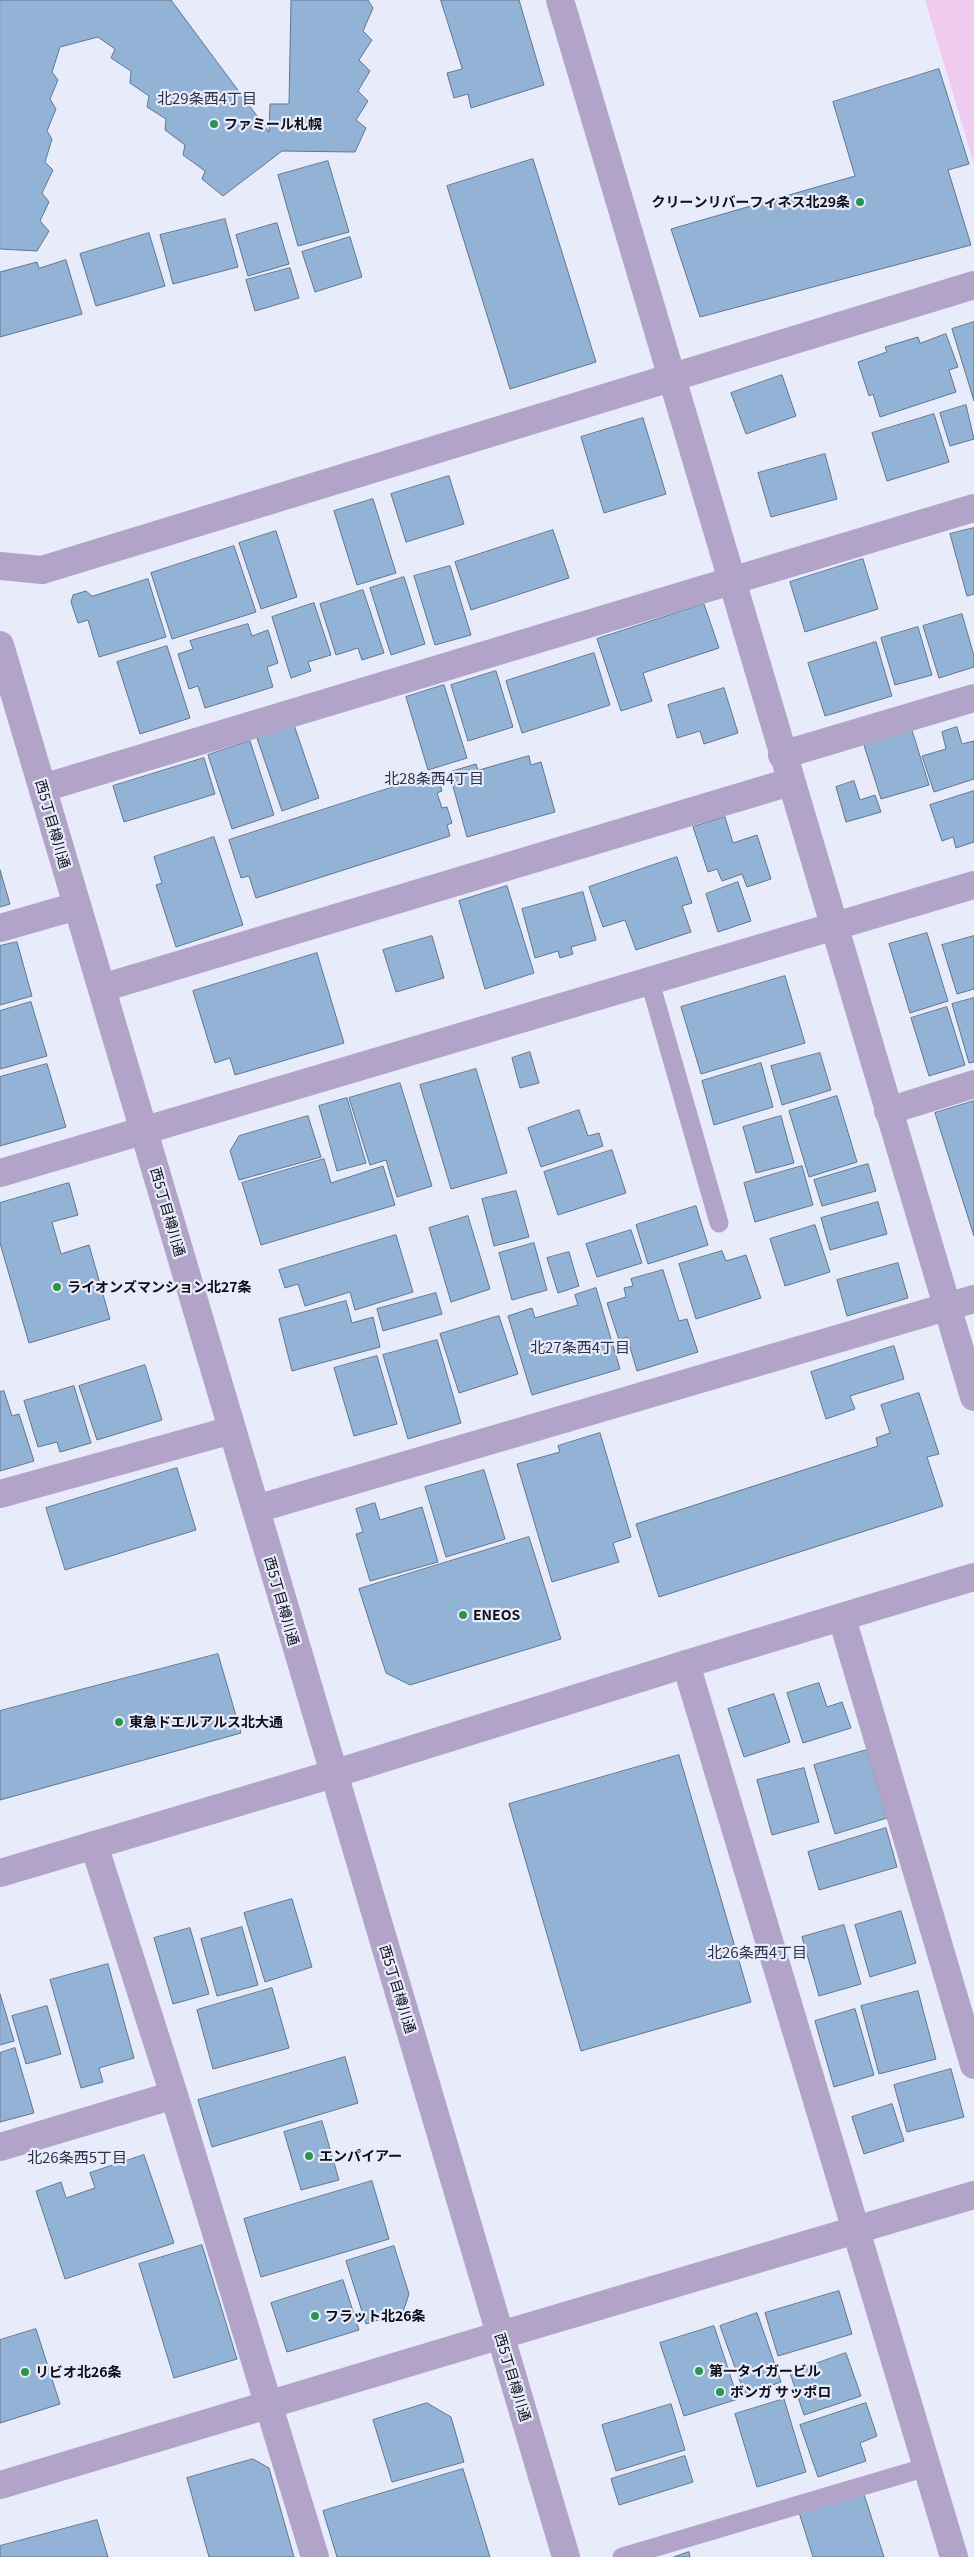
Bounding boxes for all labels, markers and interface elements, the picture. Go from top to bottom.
district label: 北29条西4丁目 [157,89,257,107]
place label: ファミール札幌 [224,116,322,132]
marker: ファミール札幌 [208,118,220,130]
place label: クリーンリバーフィネス北29条 [651,194,850,210]
marker: クリーンリバーフィネス北29条 [854,196,866,208]
district label: 北28条西4丁目 [384,769,484,787]
street label: 西5丁目樽川通 [32,778,74,870]
street label: 西5丁目樽川通 [147,1166,189,1258]
place label: ライオンズマンション北27条 [67,1279,252,1295]
marker: ライオンズマンション北27条 [51,1281,63,1293]
district label: 北27条西4丁目 [530,1338,630,1356]
street label: 西5丁目樽川通 [261,1555,303,1647]
place label: ENEOS [473,1607,520,1623]
marker: ENEOS [457,1609,469,1621]
place label: 東急ドエルアルス北大通 [129,1714,283,1730]
marker: 東急ドエルアルス北大通 [113,1716,125,1728]
street label: 西5丁目樽川通 [377,1943,419,2035]
district label: 北26条西4丁目 [707,1943,807,1961]
district label: 北26条西5丁目 [27,2148,127,2166]
place label: エンパイアー [319,2148,402,2164]
marker: エンパイアー [303,2150,315,2162]
place label: フラット北26条 [325,2308,426,2324]
marker: フラット北26条 [309,2310,321,2322]
street label: 西5丁目樽川通 [492,2331,534,2423]
place label: 第一タイガービル [709,2363,821,2379]
place label: リビオ北26条 [35,2364,122,2380]
marker: 第一タイガービル [693,2365,705,2377]
marker: リビオ北26条 [19,2366,31,2378]
place label: ボンガ サッポロ [730,2384,831,2400]
marker: ボンガ サッポロ [714,2386,726,2398]

